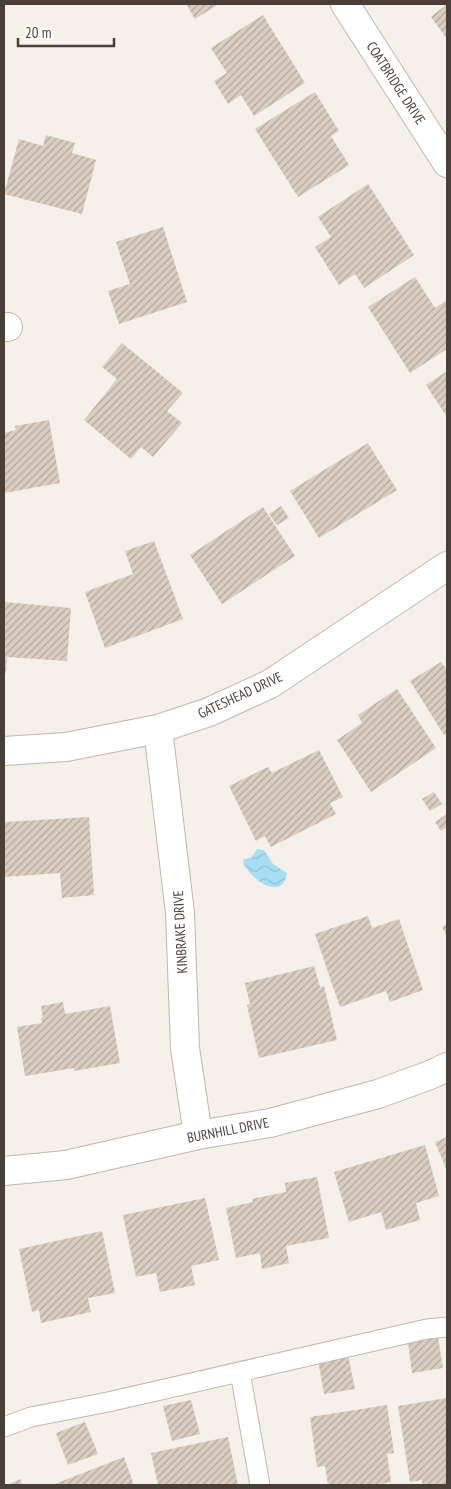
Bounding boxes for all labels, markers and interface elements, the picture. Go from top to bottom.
scale bar [18,15,114,47]
text: 20 m [25,23,51,42]
street label: COATBRIDGE DRIVE [363,38,429,128]
street label: GATESHEAD DRIVE [195,668,285,722]
street label: KINBRAKE DRIVE [169,890,191,974]
street label: BURNHILL DRIVE [186,1113,270,1147]

